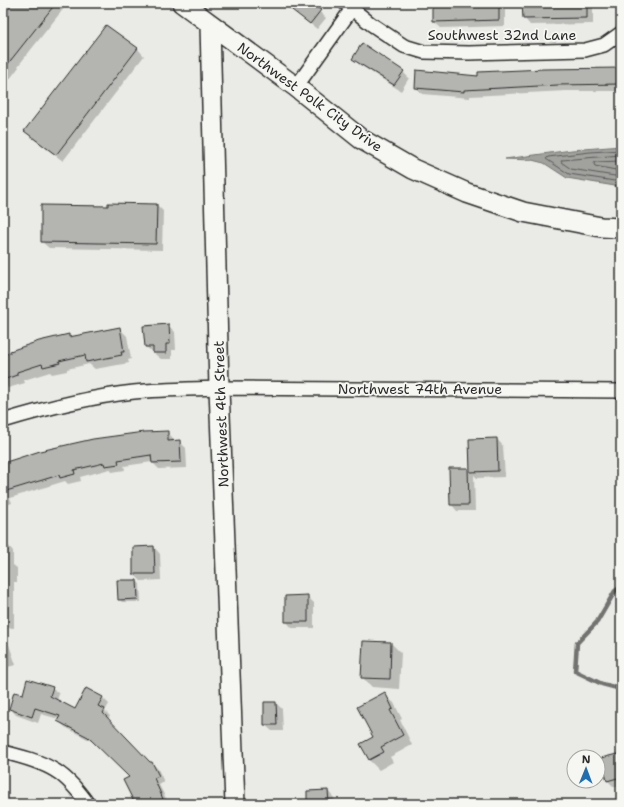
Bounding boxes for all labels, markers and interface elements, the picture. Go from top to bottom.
street label: Southwest 32nd Lane [428,26,576,44]
street label: Northwest Polk City Drive [234,38,386,156]
street label: Northwest 4th Street [209,340,233,488]
street label: Northwest 74th Avenue [338,380,502,398]
north arrow [566,749,606,789]
text: N [582,752,591,767]

